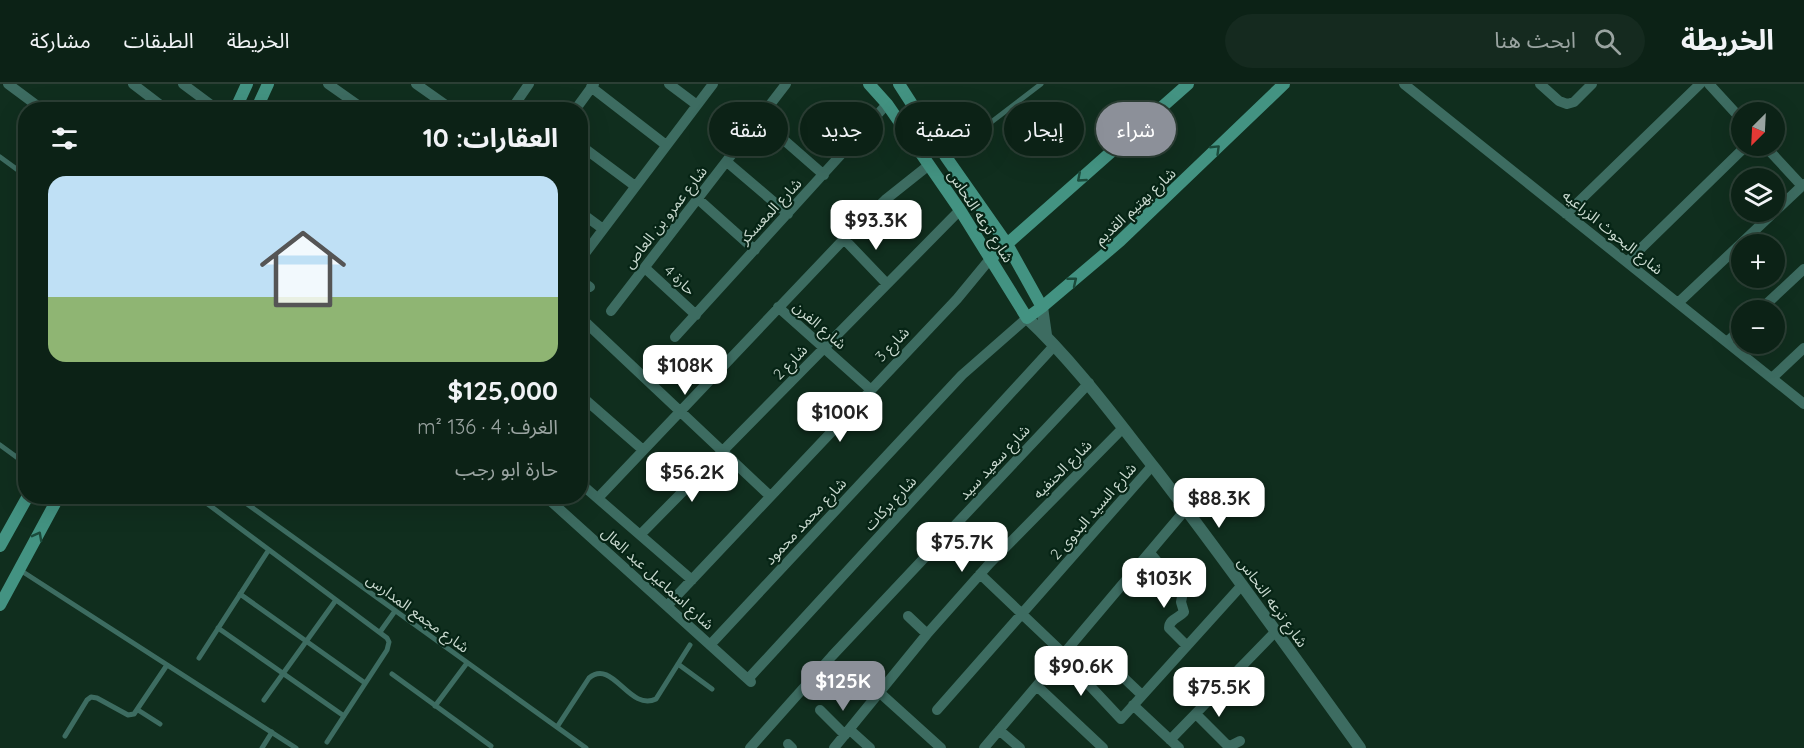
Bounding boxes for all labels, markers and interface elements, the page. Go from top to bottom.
search box [1225,14,1645,68]
text: الخريطة [1681,22,1774,57]
icon: search [1591,25,1624,58]
text: ابحث هنا [1494,26,1576,54]
text: مشاركة [30,27,91,53]
text: الطبقات [124,27,194,53]
text: الخريطة [227,27,290,53]
chip: شقة [709,102,788,156]
chip: جديد [800,102,883,156]
chip: تصفية [895,102,992,156]
chip: إيجار [1004,102,1084,156]
chip: شراء [1096,102,1176,156]
north arrow [1731,102,1785,156]
map controls [1731,102,1785,354]
text: العقارات: 10 [423,121,558,154]
icon: filters [48,122,81,155]
one-way arrow [1209,145,1219,156]
street label: شارع عمرو بن العاص [619,162,713,274]
street label: شارع بهتيم القديم [1090,163,1182,251]
street label: شارع ترعه النحاس [941,166,1018,268]
button: layers [1731,168,1785,222]
one-way arrow [1077,171,1088,182]
street label: شارع المعسكر [734,174,808,251]
street label: شارع البحوث الزراعيه [1557,186,1667,281]
pin: $93.3K [827,200,925,251]
text: $93.3K [845,207,907,232]
icon: home [249,215,357,323]
button: + [1731,234,1785,288]
street label: حارة 4 [660,261,700,299]
one-way arrow [1066,278,1077,289]
street label: شارع الفرن [787,297,851,356]
button: − [1731,300,1785,354]
street label: شارع 3 [871,322,915,368]
street label: شارع 2 [769,340,814,386]
pin: $108K [643,345,727,396]
text: $108K [657,352,713,377]
text: $125,000 [448,374,558,407]
pin: $100K [798,392,882,443]
text: $100K [811,399,869,424]
text: الغرف: 4 · 136 m² [417,414,558,439]
street label: شارع سعيد سيد [954,420,1036,506]
street label: شارع الحنفيه [1028,435,1098,505]
pin: $56.2K [643,452,741,503]
text: حارة ابو رجب [455,456,558,481]
street label: شارع السيد البدوى 2 [1046,458,1143,565]
text: $56.2K [660,459,724,484]
street label: شارع بركات [860,471,923,536]
street label: شارع محمد محمود [760,473,852,570]
pin: $88.3K [1170,478,1268,529]
text: $88.3K [1188,485,1250,510]
pin: $75.7K [913,522,1011,573]
street label: شارع اسماعيل عبد العال [596,523,718,636]
text: $75.7K [931,529,993,554]
one-way arrow [31,531,43,542]
street label: شارع ترعه النحاس [1231,553,1312,653]
pin: $103K [1122,558,1206,609]
text: $103K [1136,565,1192,590]
street label: شارع مجمع المدارس [361,569,473,659]
pin: $90.6K [1032,646,1130,697]
text: $90.6K [1049,653,1113,678]
pin: $125K [801,661,885,712]
pin: $75.5K [1170,667,1268,718]
text: $125K [815,668,871,693]
text: $75.5K [1187,674,1251,699]

